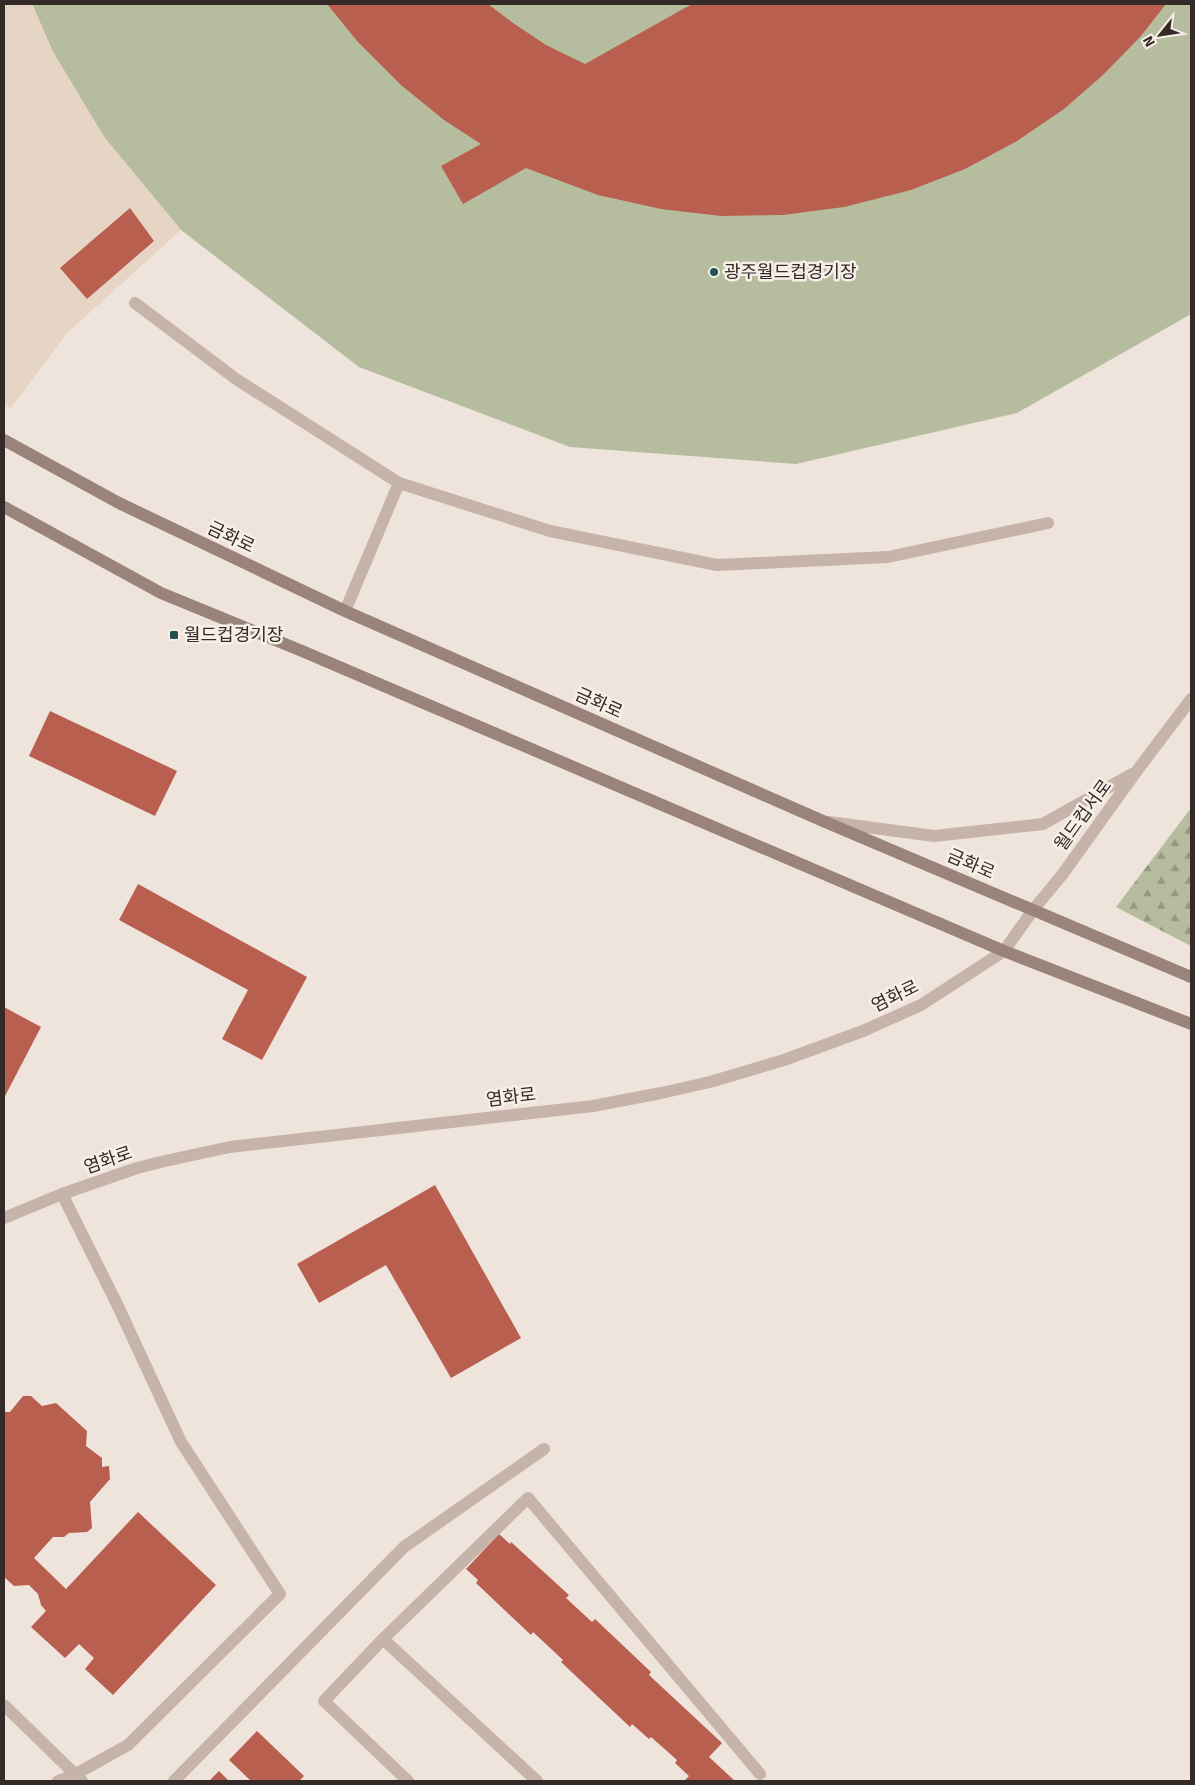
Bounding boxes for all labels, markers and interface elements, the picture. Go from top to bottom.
north arrow [1135,10,1185,60]
text: N [1139,33,1159,50]
place label: 광주월드컵경기장 [724,261,856,283]
marker: 광주월드컵경기장 [708,266,720,278]
street label: 금화로 [204,517,258,557]
place label: 월드컵경기장 [184,624,283,646]
marker: 월드컵경기장 [168,629,180,641]
street label: 금화로 [572,683,626,723]
street label: 월드컵서로 [1050,775,1116,855]
street label: 금화로 [944,844,998,884]
street label: 염화로 [868,975,922,1017]
street label: 염화로 [485,1083,537,1111]
street label: 염화로 [81,1142,135,1178]

